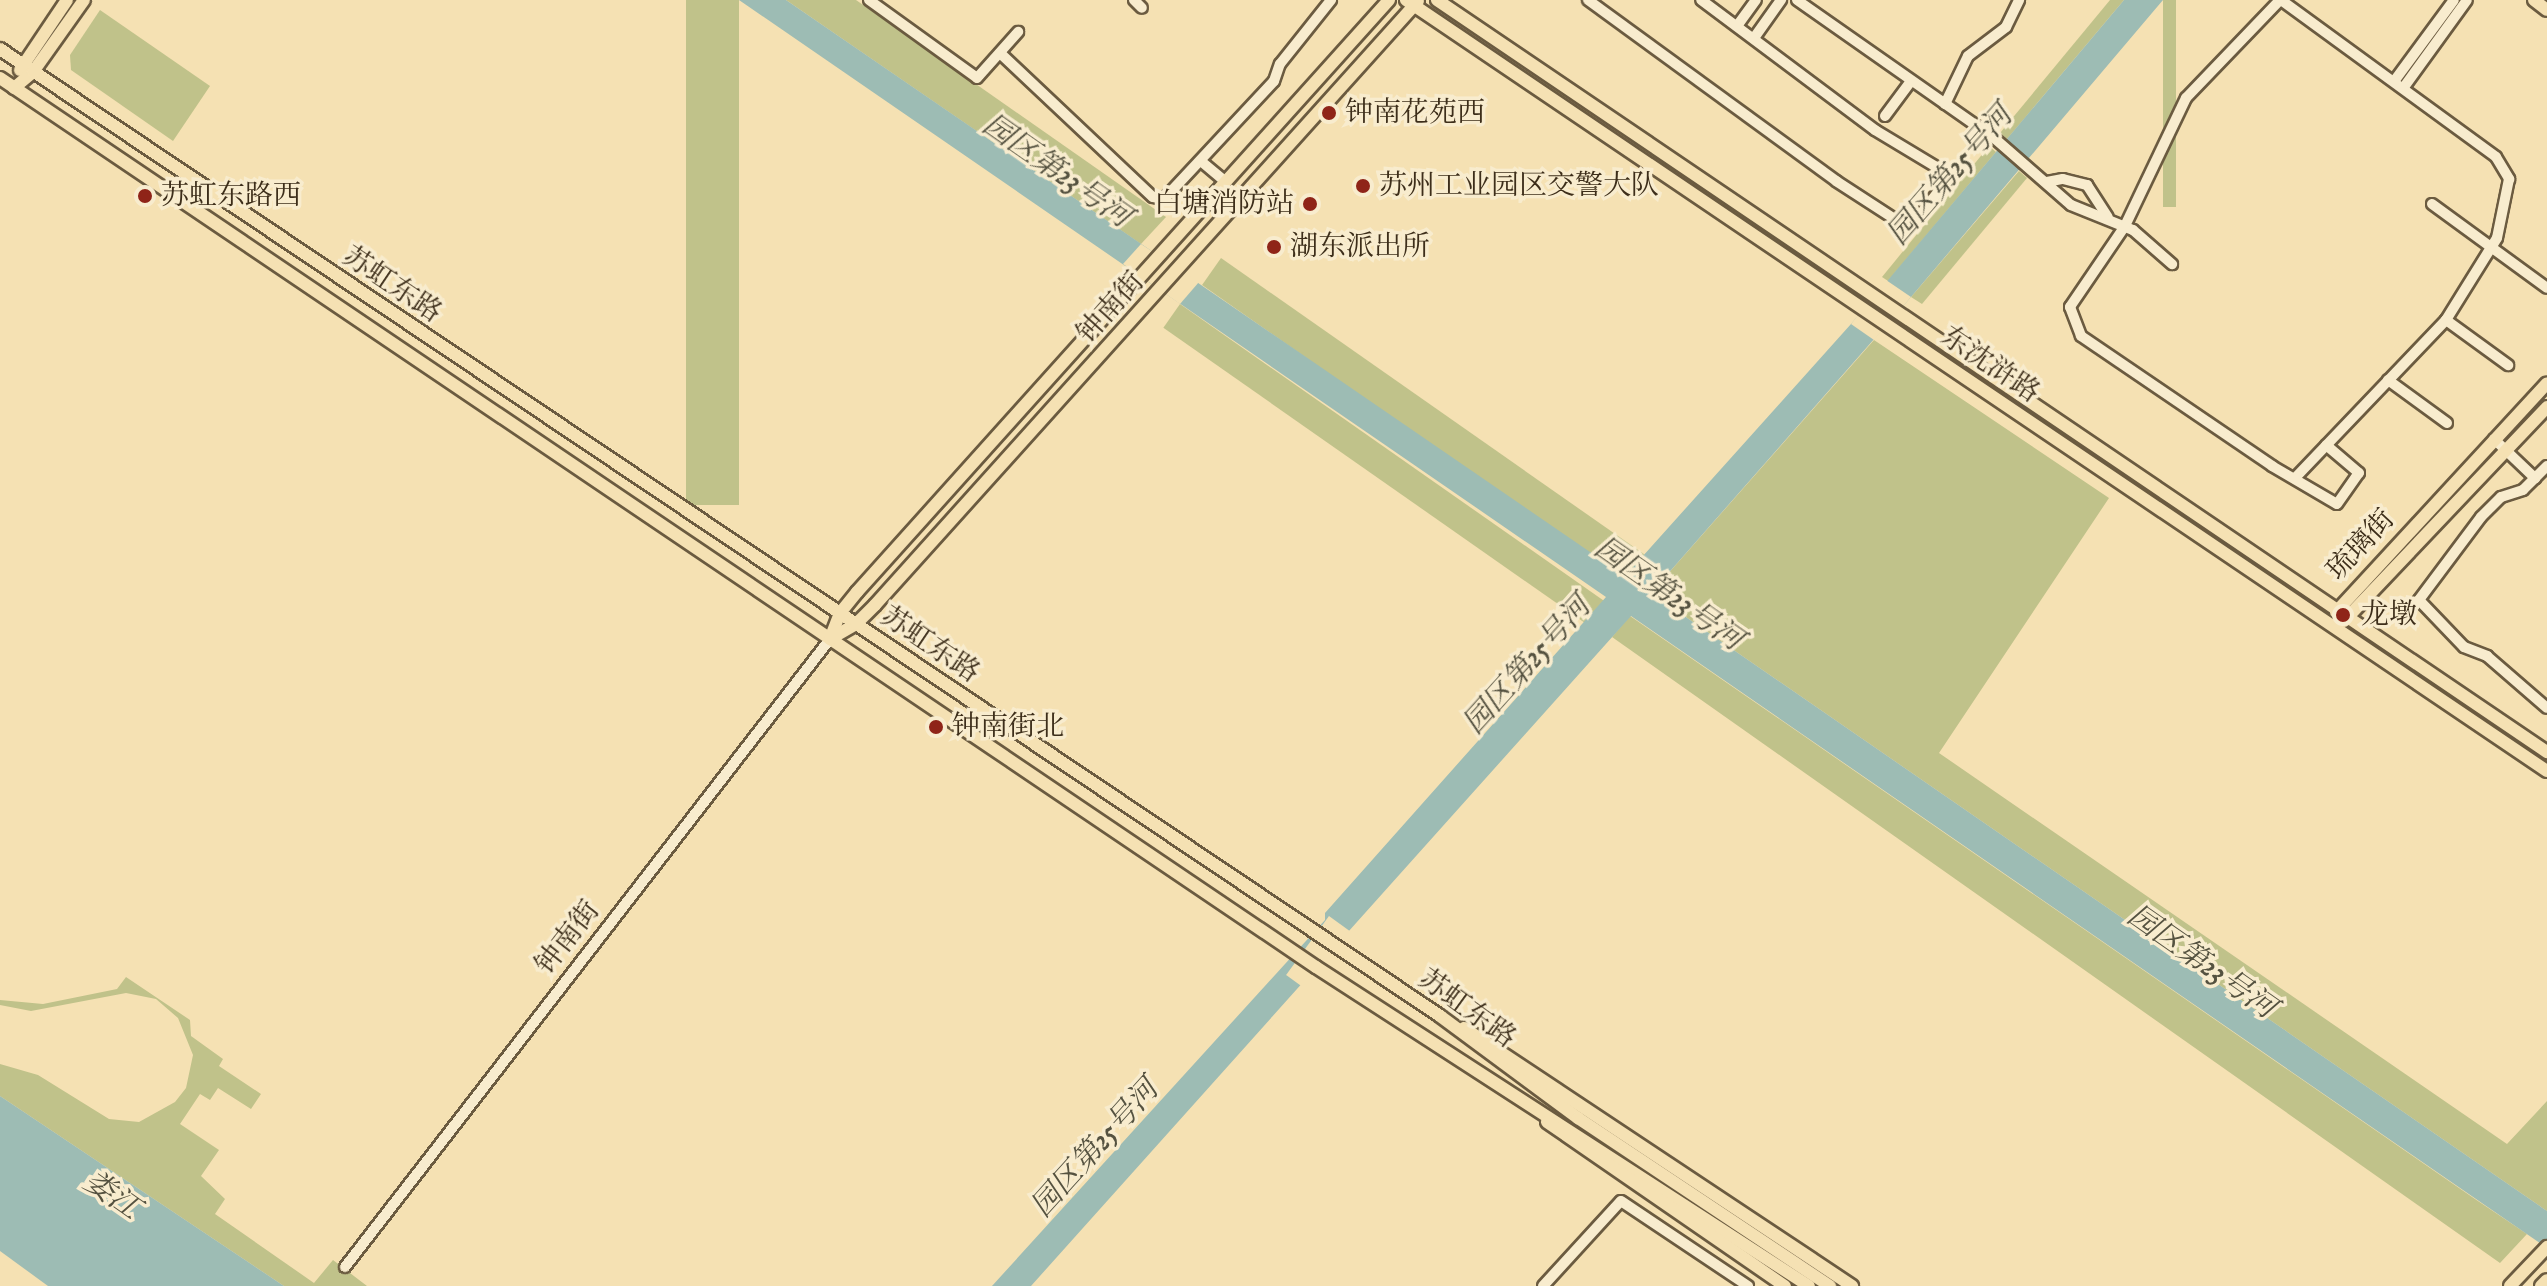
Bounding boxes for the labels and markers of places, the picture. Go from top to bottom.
place label: 钟南花苑西 [1345,96,1485,130]
marker: 钟南花苑西 [1320,104,1338,122]
place label: 苏州工业园区交警大队 [1379,169,1659,203]
marker: 苏州工业园区交警大队 [1354,177,1372,195]
place label: 苏虹东路西 [161,179,301,213]
marker: 苏虹东路西 [136,187,154,205]
place label: 白塘消防站 [1154,187,1294,221]
marker: 白塘消防站 [1301,195,1319,213]
place label: 湖东派出所 [1290,230,1430,264]
marker: 湖东派出所 [1265,238,1283,256]
place label: 龙墩 [2361,598,2417,632]
marker: 龙墩 [2332,604,2354,626]
place label: 钟南街北 [952,710,1064,744]
marker: 钟南街北 [927,718,945,736]

